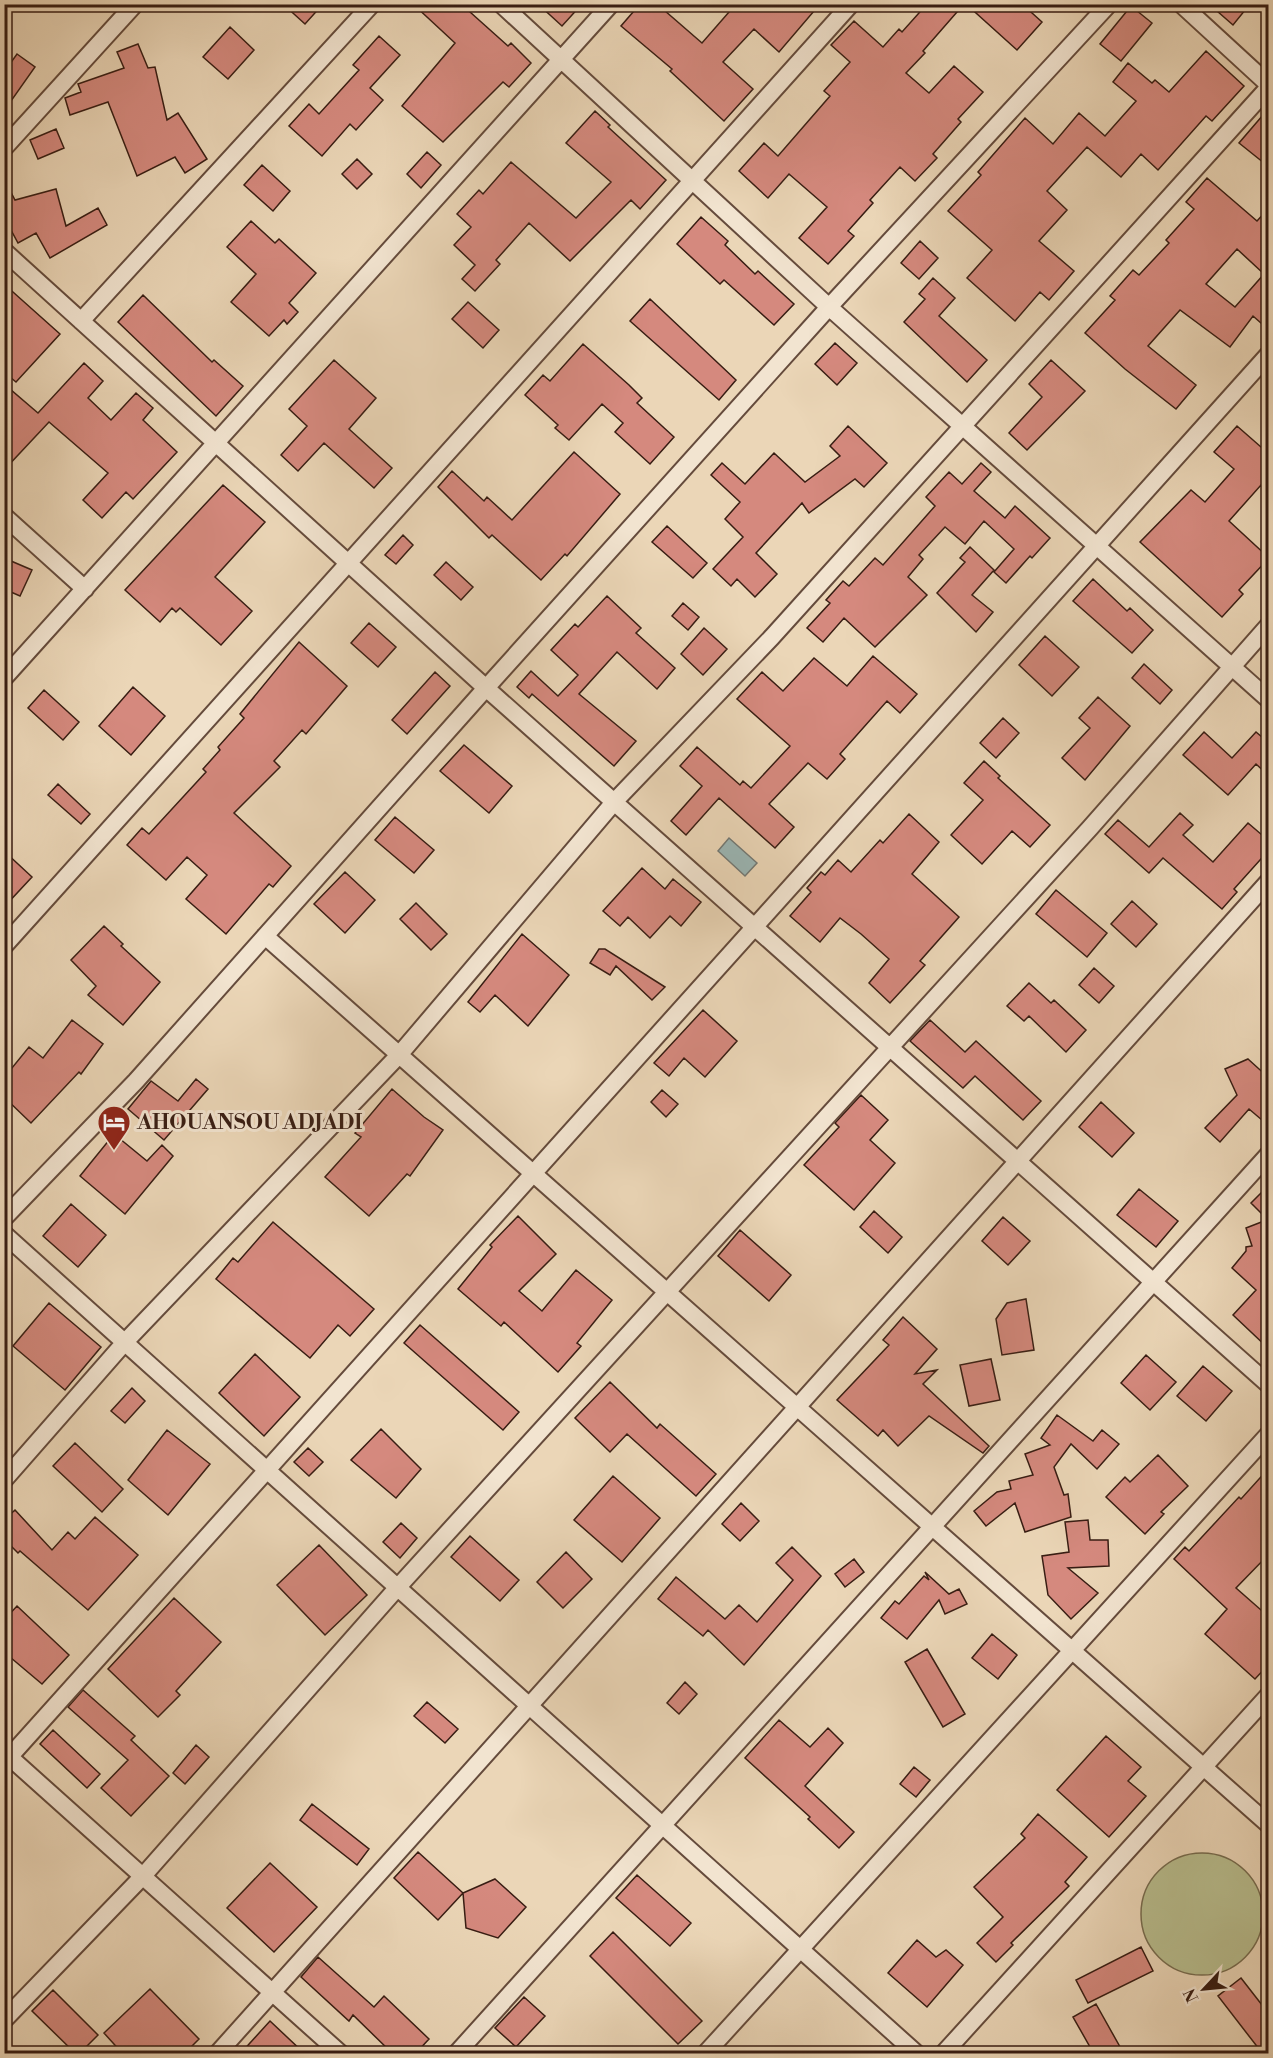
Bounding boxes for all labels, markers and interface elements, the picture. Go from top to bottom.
hotel icon: AHOUANSOU ADJADI [96,1104,132,1151]
place label: AHOUANSOU ADJADI [136,1110,362,1136]
north arrow [1174,1959,1234,2019]
text: N [1180,1985,1203,2005]

